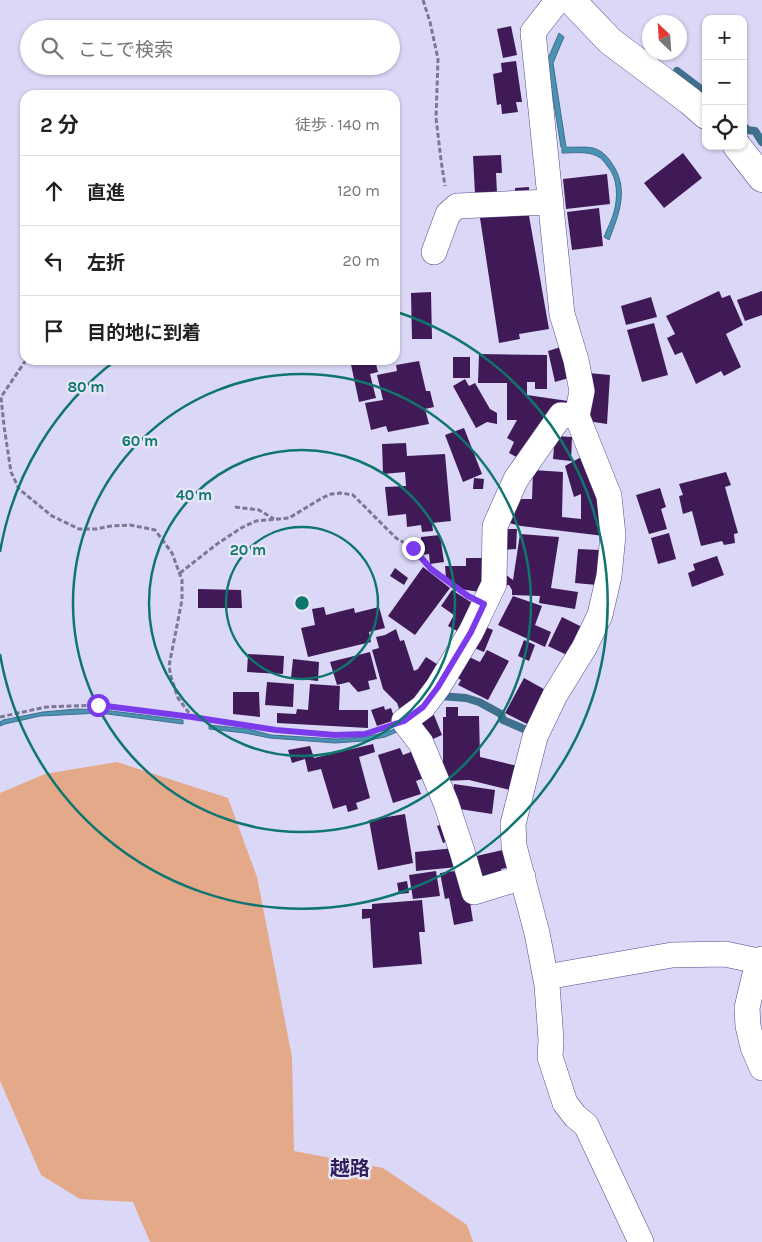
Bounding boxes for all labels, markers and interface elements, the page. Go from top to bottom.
north arrow [642,15,687,60]
map controls [702,15,747,150]
button: + [702,15,747,60]
search box [20,20,400,75]
icon: search [38,34,66,62]
text: ここで検索 [78,39,173,61]
button: − [702,60,747,105]
button: locate [702,105,747,150]
text: 2 分 [40,113,79,137]
text: 徒歩 · 140 m [295,115,380,134]
icon: ahead [40,177,68,205]
text: 120 m [337,181,380,200]
text: 直進 [87,182,125,204]
icon: left [40,247,68,275]
text: 20 m [342,251,380,270]
text: 左折 [87,252,125,274]
icon: arrive [40,317,68,345]
text: 目的地に到着 [87,322,201,344]
text: 80 m [67,378,105,396]
text: 60 m [122,432,158,450]
text: 40 m [176,486,212,504]
route end [402,537,425,560]
text: 20 m [230,541,266,559]
centre of rings [293,594,311,612]
route start [87,694,110,717]
district label: 越路 [330,1157,370,1180]

